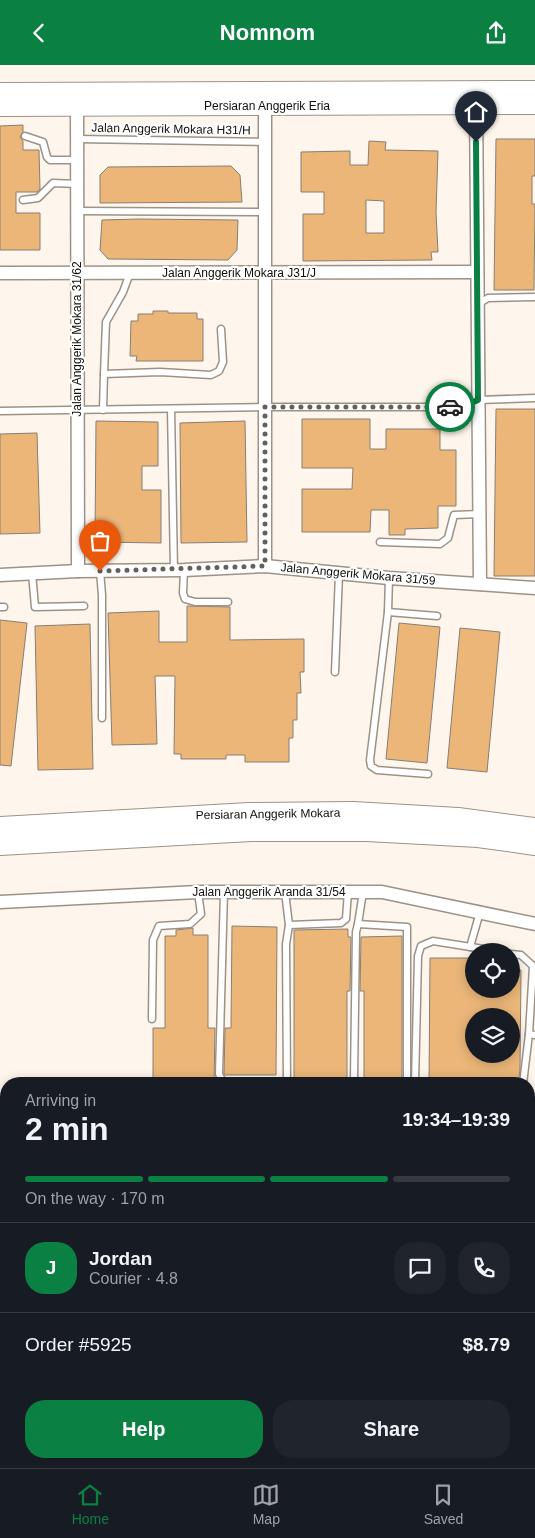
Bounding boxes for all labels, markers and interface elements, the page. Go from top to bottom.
icon: back [25,19,53,47]
icon: share [482,19,510,47]
text: Nomnom [220,20,315,45]
pin [455,91,497,142]
icon: home [462,98,490,126]
street label: Persiaran Anggerik Eria [204,99,330,113]
street label: Jalan Anggerik Mokara H31/H [91,121,251,137]
street label: Jalan Anggerik Mokara 31/62 [70,261,84,417]
street label: Jalan Anggerik Mokara J31/J [162,266,316,280]
courier [425,382,475,432]
icon: car [436,393,464,421]
pin [79,520,121,571]
icon: bag [86,527,114,555]
street label: Jalan Anggerik Mokara 31/59 [280,560,436,588]
street label: Persiaran Anggerik Mokara [196,806,341,822]
street label: Jalan Anggerik Aranda 31/54 [192,885,346,899]
map controls [465,943,520,1063]
button: locate [465,943,520,998]
button: layers [465,1008,520,1063]
text: Arriving in [25,1092,96,1109]
text: 19:34–19:39 [402,1109,510,1130]
text: 2 min [25,1111,109,1147]
text: On the way · 170 m [25,1190,165,1207]
button: chat [394,1242,446,1294]
button: phone [458,1242,510,1294]
text: Jordan [89,1248,152,1269]
text: J [46,1257,56,1278]
text: Courier · 4.8 [89,1270,178,1287]
text: Order #5925 [25,1334,132,1355]
text: $8.79 [462,1334,510,1355]
button: Help [25,1400,263,1458]
button: Share [273,1400,510,1458]
tab: Home [72,1481,109,1527]
tab: Map [252,1481,280,1527]
tab: Saved [424,1481,463,1527]

